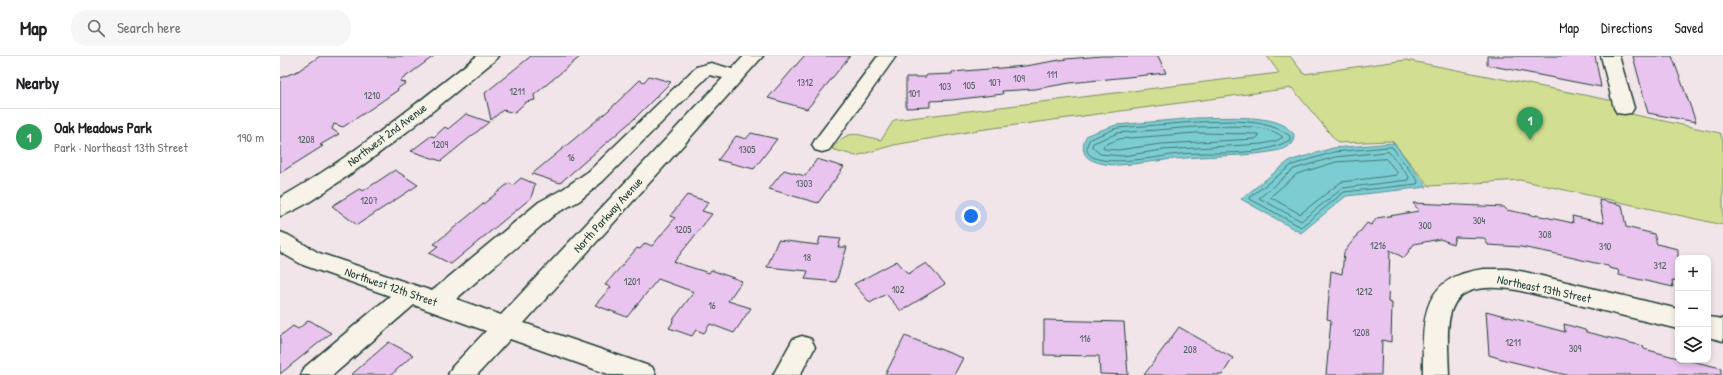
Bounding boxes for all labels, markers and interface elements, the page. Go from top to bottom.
search box [71,10,351,46]
text: Map [20,15,47,41]
icon: search [85,17,107,39]
text: Search here [117,17,181,38]
text: Map [1559,18,1579,37]
text: Directions [1601,18,1652,37]
text: Saved [1674,18,1703,37]
house number: 111 [1047,68,1058,81]
text: Nearby [16,71,59,94]
house number: 109 [1013,72,1025,85]
house number: 1312 [797,76,814,89]
house number: 107 [988,76,1002,89]
house number: 105 [963,79,976,92]
house number: 103 [939,80,952,93]
house number: 1211 [509,85,525,98]
house number: 101 [908,87,920,100]
house number: 1210 [364,89,381,102]
street label: Northwest 2nd Avenue [343,99,430,170]
pin: 1 [1517,107,1543,140]
text: Oak Meadows Park [54,117,152,138]
text: 1 [27,128,31,146]
text: 190 m [237,128,264,146]
house number: 1208 [297,133,315,146]
text: Park · Northeast 13th Street [54,138,188,156]
house number: 1209 [432,138,449,151]
house number: 1305 [739,143,756,156]
house number: 16 [567,151,575,164]
street label: North Parkway Avenue [569,173,646,256]
house number: 1303 [795,177,813,190]
house number: 1207 [360,194,378,207]
your location [961,206,981,226]
house number: 304 [1473,214,1486,227]
house number: 300 [1418,219,1432,232]
house number: 1205 [674,223,692,236]
house number: 308 [1538,228,1552,241]
house number: 1216 [1370,239,1386,252]
house number: 310 [1599,240,1612,253]
house number: 18 [803,251,811,264]
map controls [1675,255,1711,363]
button: + [1675,255,1711,291]
house number: 312 [1654,259,1667,272]
street label: Northwest 12th Street [343,263,440,311]
street label: Northeast 13th Street [1496,270,1593,307]
house number: 1201 [624,275,641,288]
house number: 102 [892,283,905,296]
house number: 1212 [1356,285,1373,298]
button: − [1675,291,1711,327]
house number: 16 [708,299,716,312]
house number: 1208 [1352,326,1370,339]
button: layers [1675,327,1711,363]
house number: 116 [1079,332,1091,345]
house number: 1211 [1505,336,1521,349]
house number: 309 [1569,342,1582,355]
house number: 208 [1183,343,1197,356]

